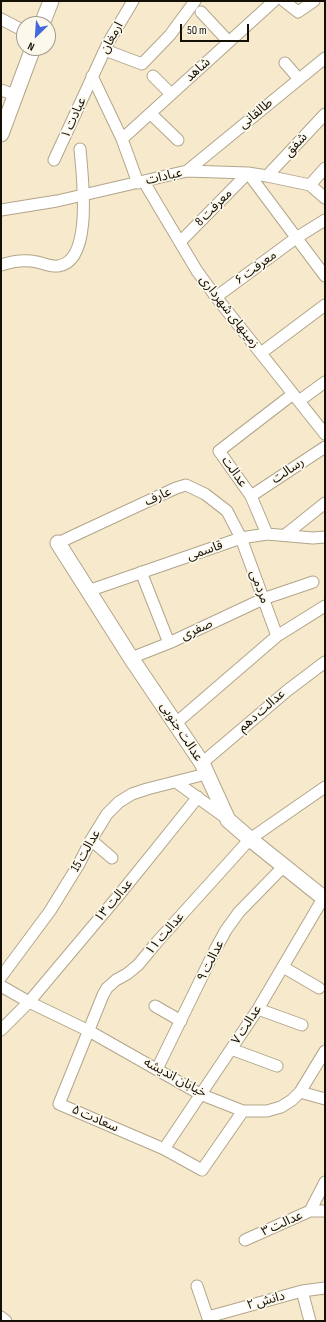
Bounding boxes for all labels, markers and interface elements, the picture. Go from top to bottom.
north arrow [16,16,56,56]
scale bar [182,16,251,42]
street label: ارمغان [97,20,127,56]
text: 50 m [187,23,207,38]
text: N [26,39,37,54]
street label: شاهد [182,55,214,85]
street label: عبادت ۱ [58,95,90,141]
street label: طالقانی [236,95,276,133]
street label: شفق [281,130,311,160]
street label: عبادات [144,165,184,189]
street label: معرفت 8 [192,186,236,230]
street label: معرفت ۶ [232,248,280,288]
street label: زمینهای شهرداری [196,272,262,352]
street label: عدالت [218,454,250,490]
street label: رسالت [269,454,307,488]
street label: عارف [142,484,174,510]
street label: قاسمی [185,538,225,564]
street label: مردمی [246,568,272,606]
street label: صفری [179,616,215,644]
street label: عدالت دهم [235,686,289,736]
street label: عدالت جنوبی [156,699,206,765]
street label: عدالت 15 [68,827,104,875]
street label: عدالت ۱۳ [92,876,136,926]
street label: عدالت ۱۱ [142,910,188,958]
street label: عدالت ۹ [194,938,228,984]
street label: عدالت ۷ [229,1002,265,1048]
street label: خیابان اندیشه [141,1055,209,1101]
street label: سعادت ۵ [69,1102,121,1136]
street label: عدالت ۳ [259,1208,305,1240]
street label: دانش ۲ [245,1288,287,1314]

